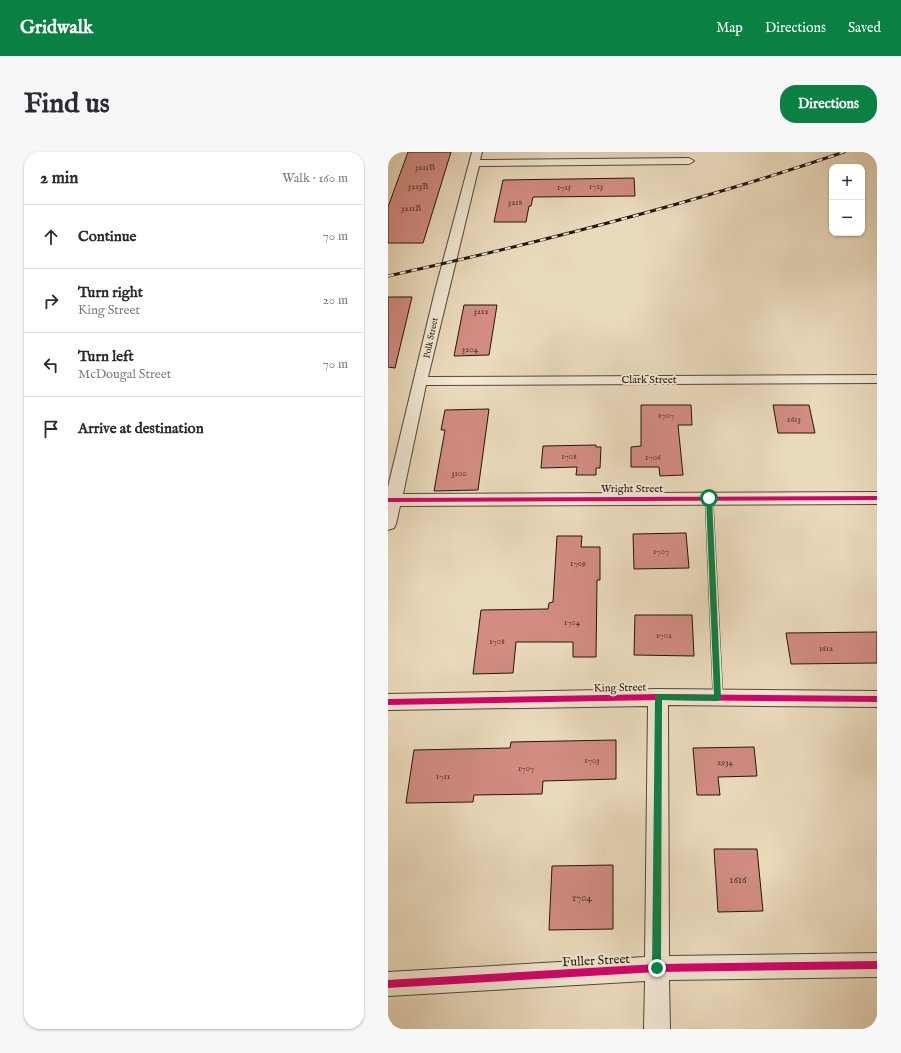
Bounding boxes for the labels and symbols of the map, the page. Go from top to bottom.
house number: 3215B [415,162,435,173]
house number: 3213B [408,181,428,192]
house number: 1713 [589,181,603,192]
house number: 1715 [557,182,572,193]
house number: 3218 [508,197,523,208]
house number: 3211B [401,203,421,214]
house number: 3212 [473,306,489,317]
street label: Polk Street [421,317,441,359]
house number: 3204 [462,344,479,355]
street label: Clark Street [621,373,677,387]
house number: 1707 [658,410,674,421]
house number: 1613 [787,414,801,425]
house number: 1708 [561,451,577,462]
house number: 1706 [645,452,661,463]
house number: 3100 [451,468,467,479]
street label: Wright Street [601,482,663,496]
route start [700,489,718,507]
house number: 1707 [653,546,669,557]
house number: 1709 [570,558,586,569]
house number: 1704 [564,617,581,628]
house number: 1702 [656,630,672,641]
house number: 1708 [489,636,505,647]
house number: 1612 [819,643,833,654]
street label: King Street [594,681,647,695]
house number: 1703 [584,755,600,766]
house number: 2934 [717,757,734,768]
house number: 1707 [518,763,534,774]
house number: 1711 [436,771,450,782]
house number: 1616 [729,873,747,887]
house number: 1704 [572,891,593,905]
street label: Fuller Street [562,951,631,971]
route end [648,959,666,977]

